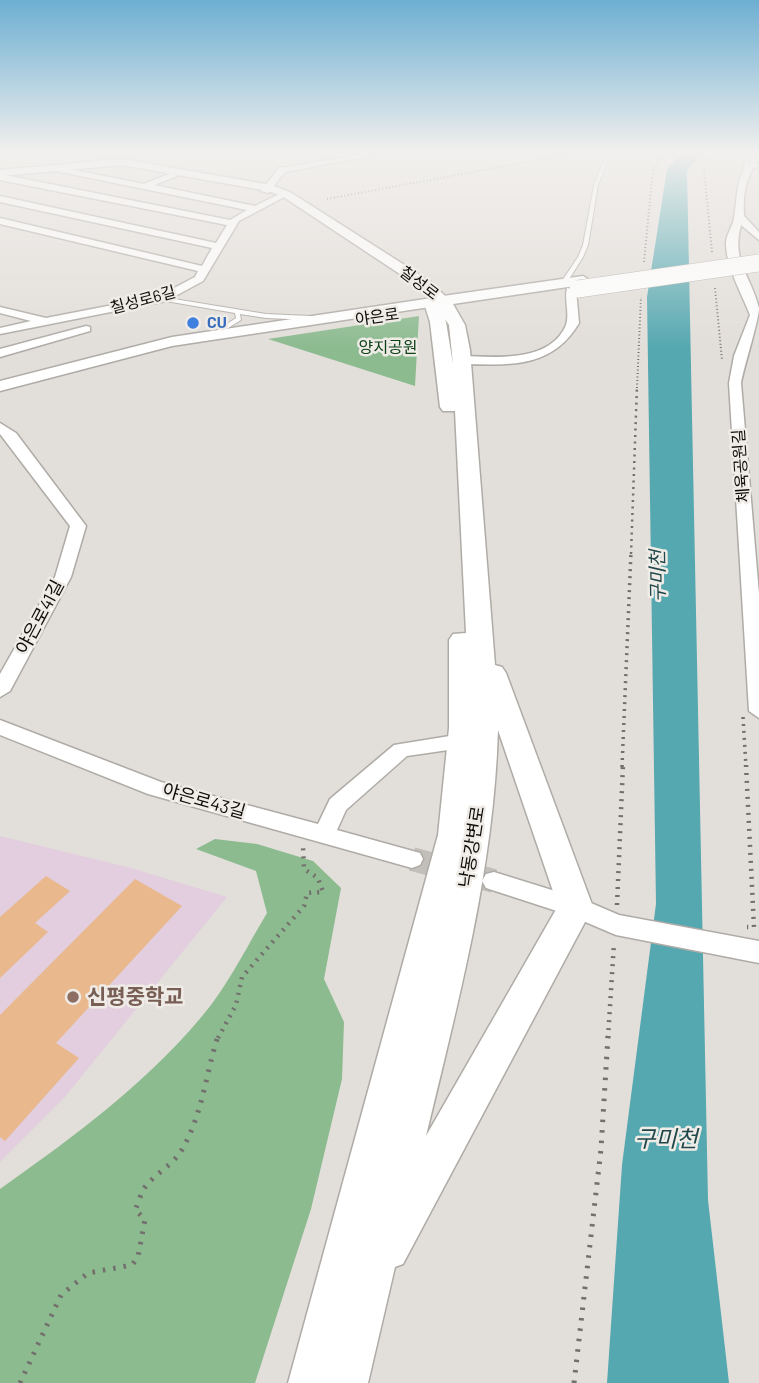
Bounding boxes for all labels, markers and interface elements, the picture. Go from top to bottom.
street label: 칠성로 [396,262,442,304]
street label: 칠성로6길 [108,282,178,318]
street label: 야은로 [354,304,400,330]
place label: CU [207,313,227,333]
marker: CU [185,315,201,331]
park label: 양지공원 [359,338,417,358]
street label: 체육공원길 [729,429,753,503]
water label: 구미천 [646,550,670,602]
street label: 야은로41길 [11,576,69,658]
street label: 야은로43길 [160,779,248,823]
street label: 낙동강변로 [455,804,489,890]
place label: 신평중학교 [87,984,184,1010]
marker: 신평중학교 [65,989,81,1005]
water label: 구미천 [634,1125,698,1153]

